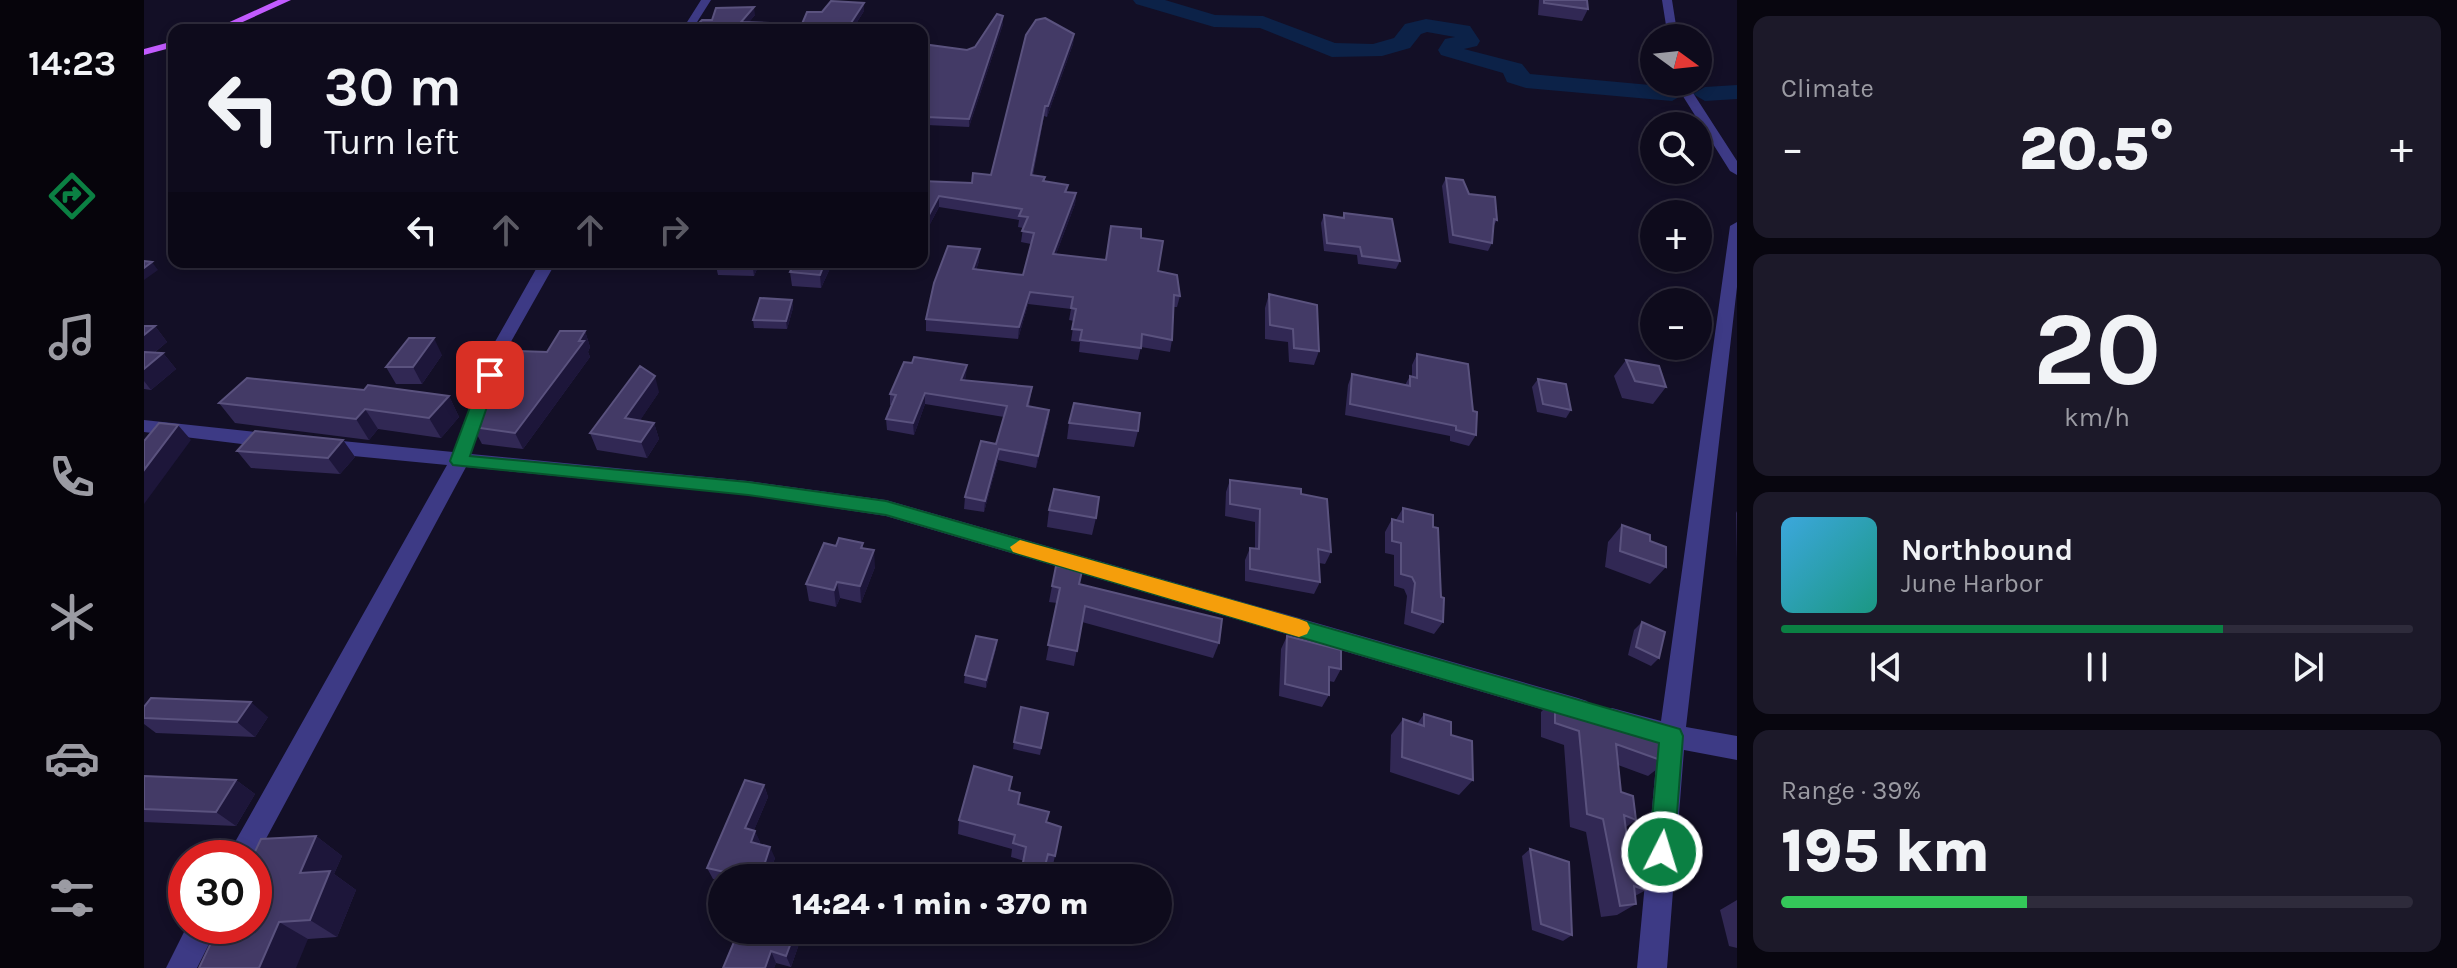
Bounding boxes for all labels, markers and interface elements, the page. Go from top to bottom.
north arrow [1640,24,1712,96]
map controls [1640,24,1712,360]
text: 14:23 [28,42,116,84]
text: 30 m [324,54,462,119]
icon: left [192,56,296,160]
text: Climate [1781,73,1874,104]
button: search [1640,112,1712,184]
text: 20.5° [2019,114,2175,184]
text: Turn left [324,121,459,163]
text: − [1781,123,1804,174]
text: + [2390,123,2413,174]
icon: directions [44,168,100,224]
button: + [1640,200,1712,272]
icon: left [400,208,444,252]
icon: ahead [484,208,528,252]
icon: ahead [568,208,612,252]
icon: right [652,208,696,252]
button: − [1640,288,1712,360]
text: 20 [2033,289,2161,410]
icon: music [44,309,100,365]
pin [456,341,524,409]
icon: arrive [468,353,512,397]
text: km/h [2064,402,2130,433]
icon: phone [44,449,100,505]
text: Northbound [1901,532,2073,568]
text: June Harbor [1901,568,2043,599]
icon: climate [44,589,100,645]
icon: previous [1864,645,1908,689]
icon: pause [2075,645,2119,689]
icon: next [2286,645,2330,689]
icon: car [44,730,100,786]
text: Range · 39% [1781,775,1921,806]
position arrow [1620,810,1704,894]
text: 195 km [1781,816,1990,886]
speed limit sign: 30 [168,840,272,944]
icon: filters [44,870,100,926]
text: 14:24 · 1 min · 370 m [792,886,1088,922]

